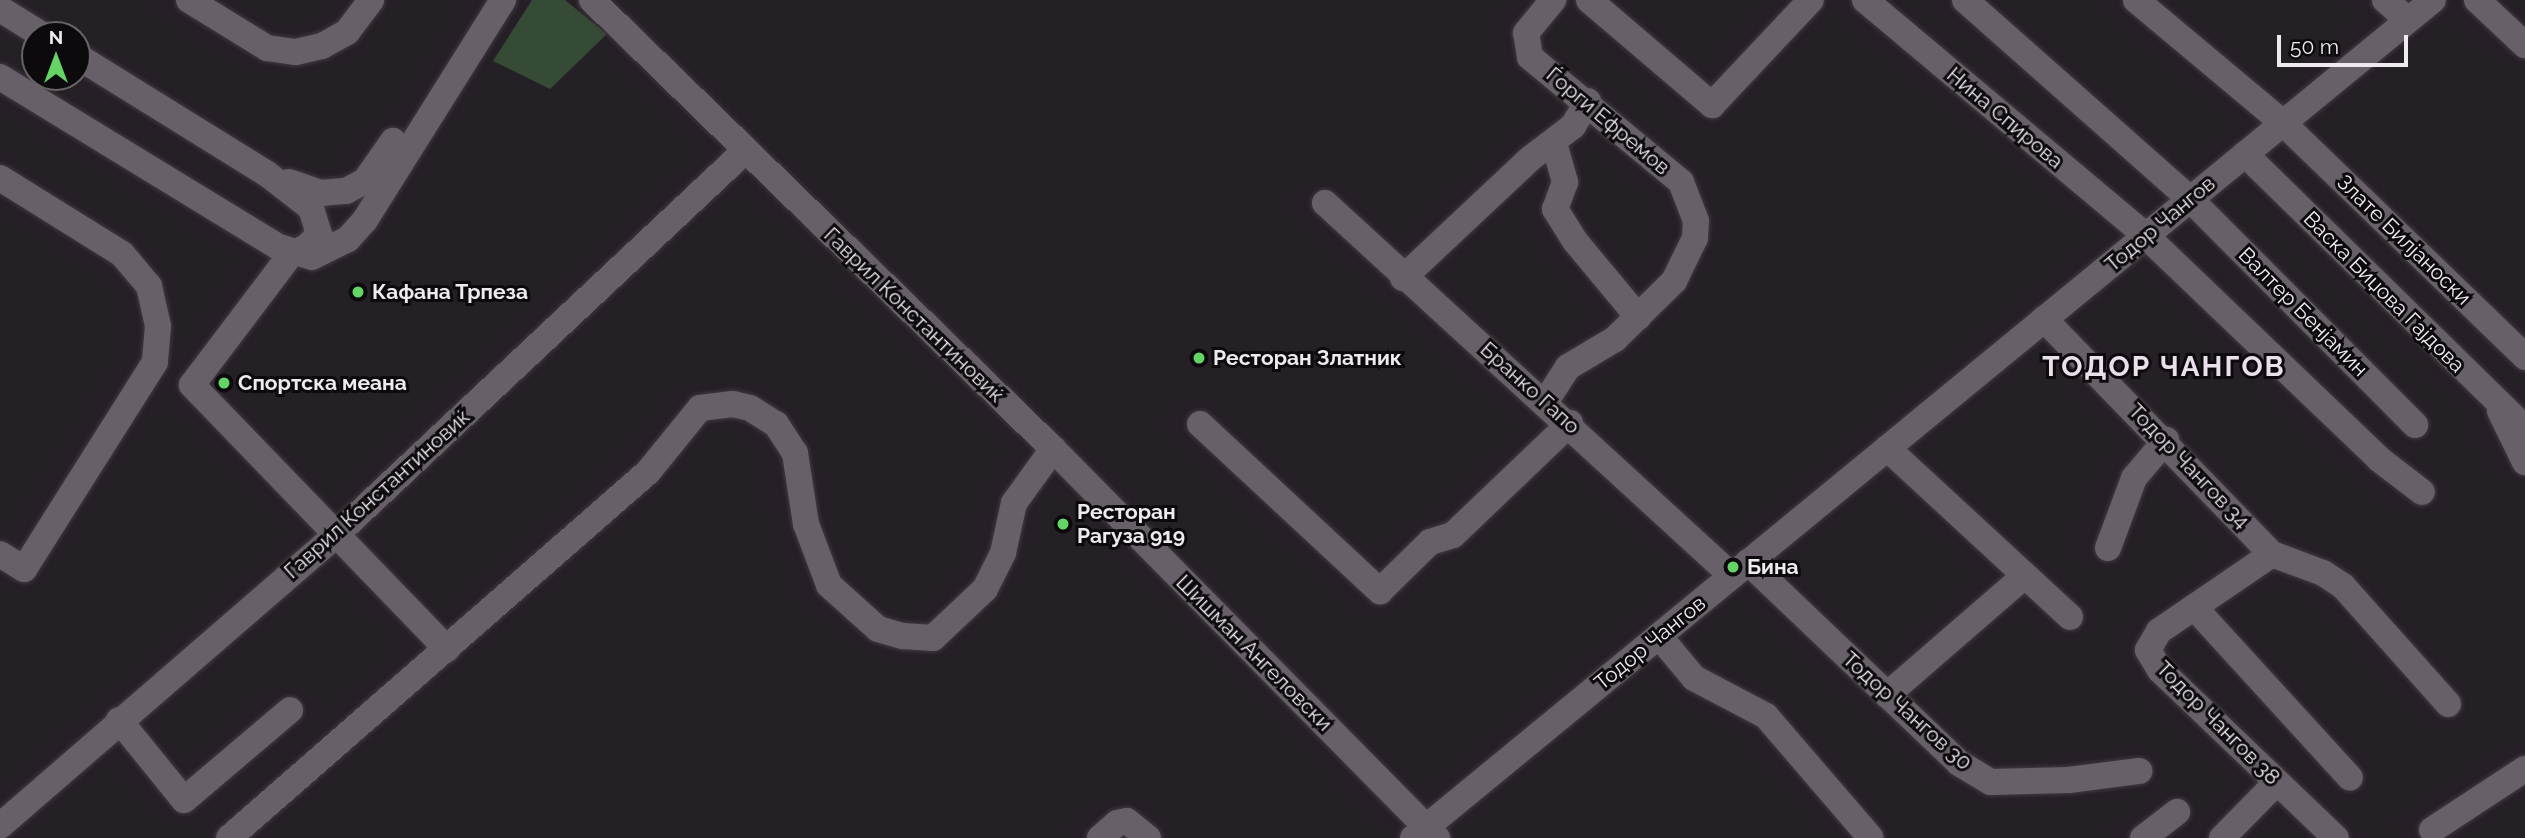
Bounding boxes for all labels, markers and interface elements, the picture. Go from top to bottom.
north arrow [21,21,91,91]
scale bar [2280,21,2411,65]
text: N [49,26,63,48]
text: 50 m [2290,34,2339,59]
street label: Ѓорги Ефремов [1541,62,1675,180]
street label: Нина Спирова [1942,62,2068,174]
street label: Злате Билјаноски [2332,170,2476,310]
street label: Тодор Чангов [2100,171,2220,277]
street label: Васка Биџова Гајдова [2298,206,2470,378]
street label: Гаврил Константиновиќ [819,222,1009,408]
street label: Валтер Бенјамин [2233,242,2373,382]
place label: Кафана Трпеза [372,279,529,305]
marker: Кафана Трпеза [350,284,366,300]
street label: Бранко Гапо [1475,337,1585,439]
place label: Ресторан Златник [1213,345,1402,371]
marker: Ресторан Златник [1191,350,1207,366]
district label: ТОДОР ЧАНГОВ [2044,350,2284,384]
place label: Спортска меана [238,370,407,396]
marker: Спортска меана [216,375,232,391]
street label: Тодор Чангов 34 [2123,398,2255,534]
street label: Гаврил Константиновиќ [279,404,475,584]
place label: Ресторан Рагуза 919 [1077,499,1185,549]
marker: Ресторан Рагуза 919 [1055,516,1071,532]
place label: Бина [1747,554,1799,580]
marker: Бина [1725,559,1741,575]
street label: Шишман Ангеловски [1171,570,1337,736]
street label: Тодор Чангов [1589,591,1711,695]
street label: Тодор Чангов 30 [1837,646,1977,776]
street label: Тодор Чангов 38 [2151,656,2285,790]

